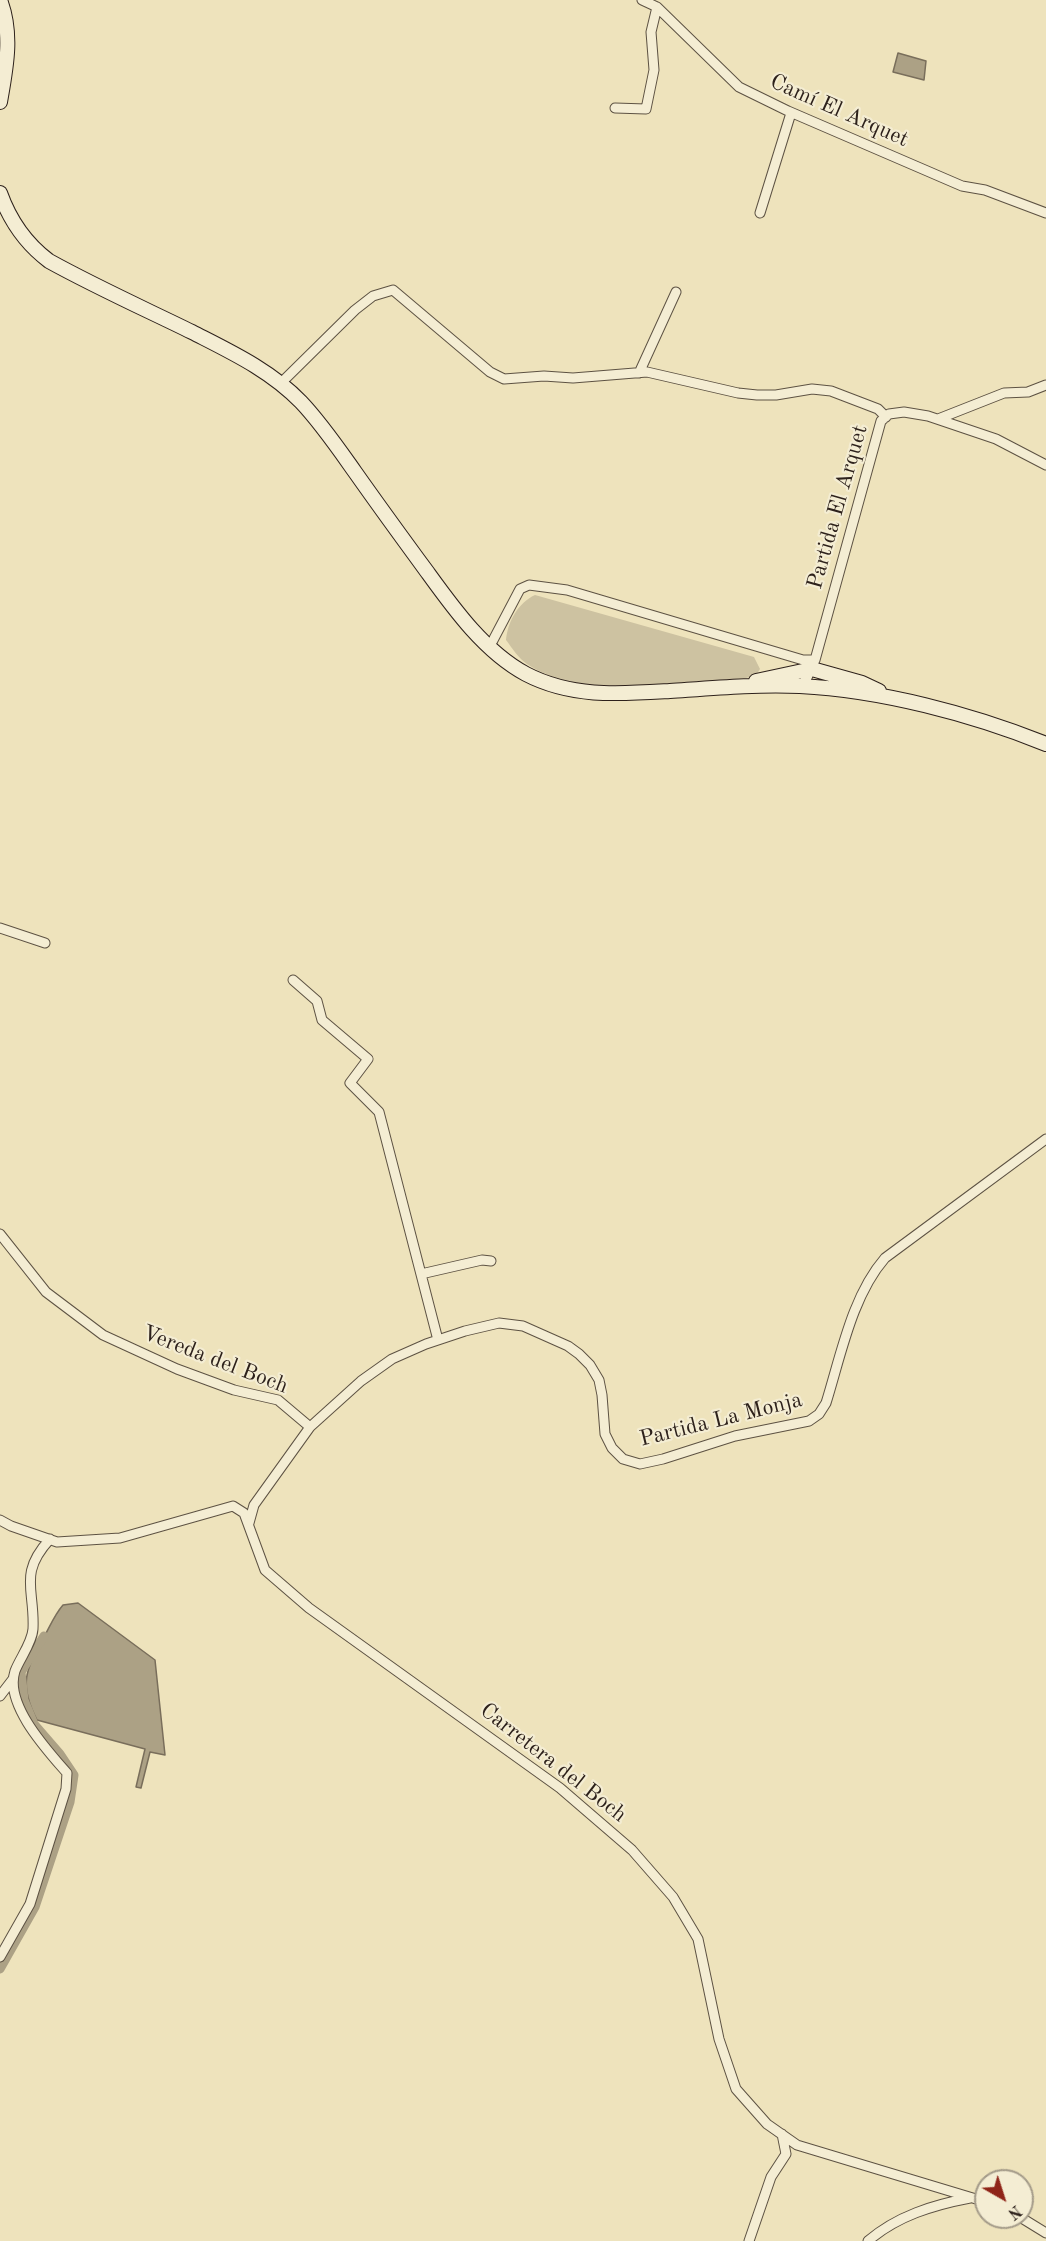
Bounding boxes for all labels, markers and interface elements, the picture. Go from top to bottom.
street label: Camí El Arquet [766,69,912,153]
street label: Partida El Arquet [802,422,874,592]
street label: Vereda del Boch [138,1320,292,1400]
street label: Partida La Monja [637,1387,805,1453]
street label: Carretera del Boch [474,1697,632,1829]
north arrow [974,2169,1034,2229]
text: N [1004,2201,1024,2221]

